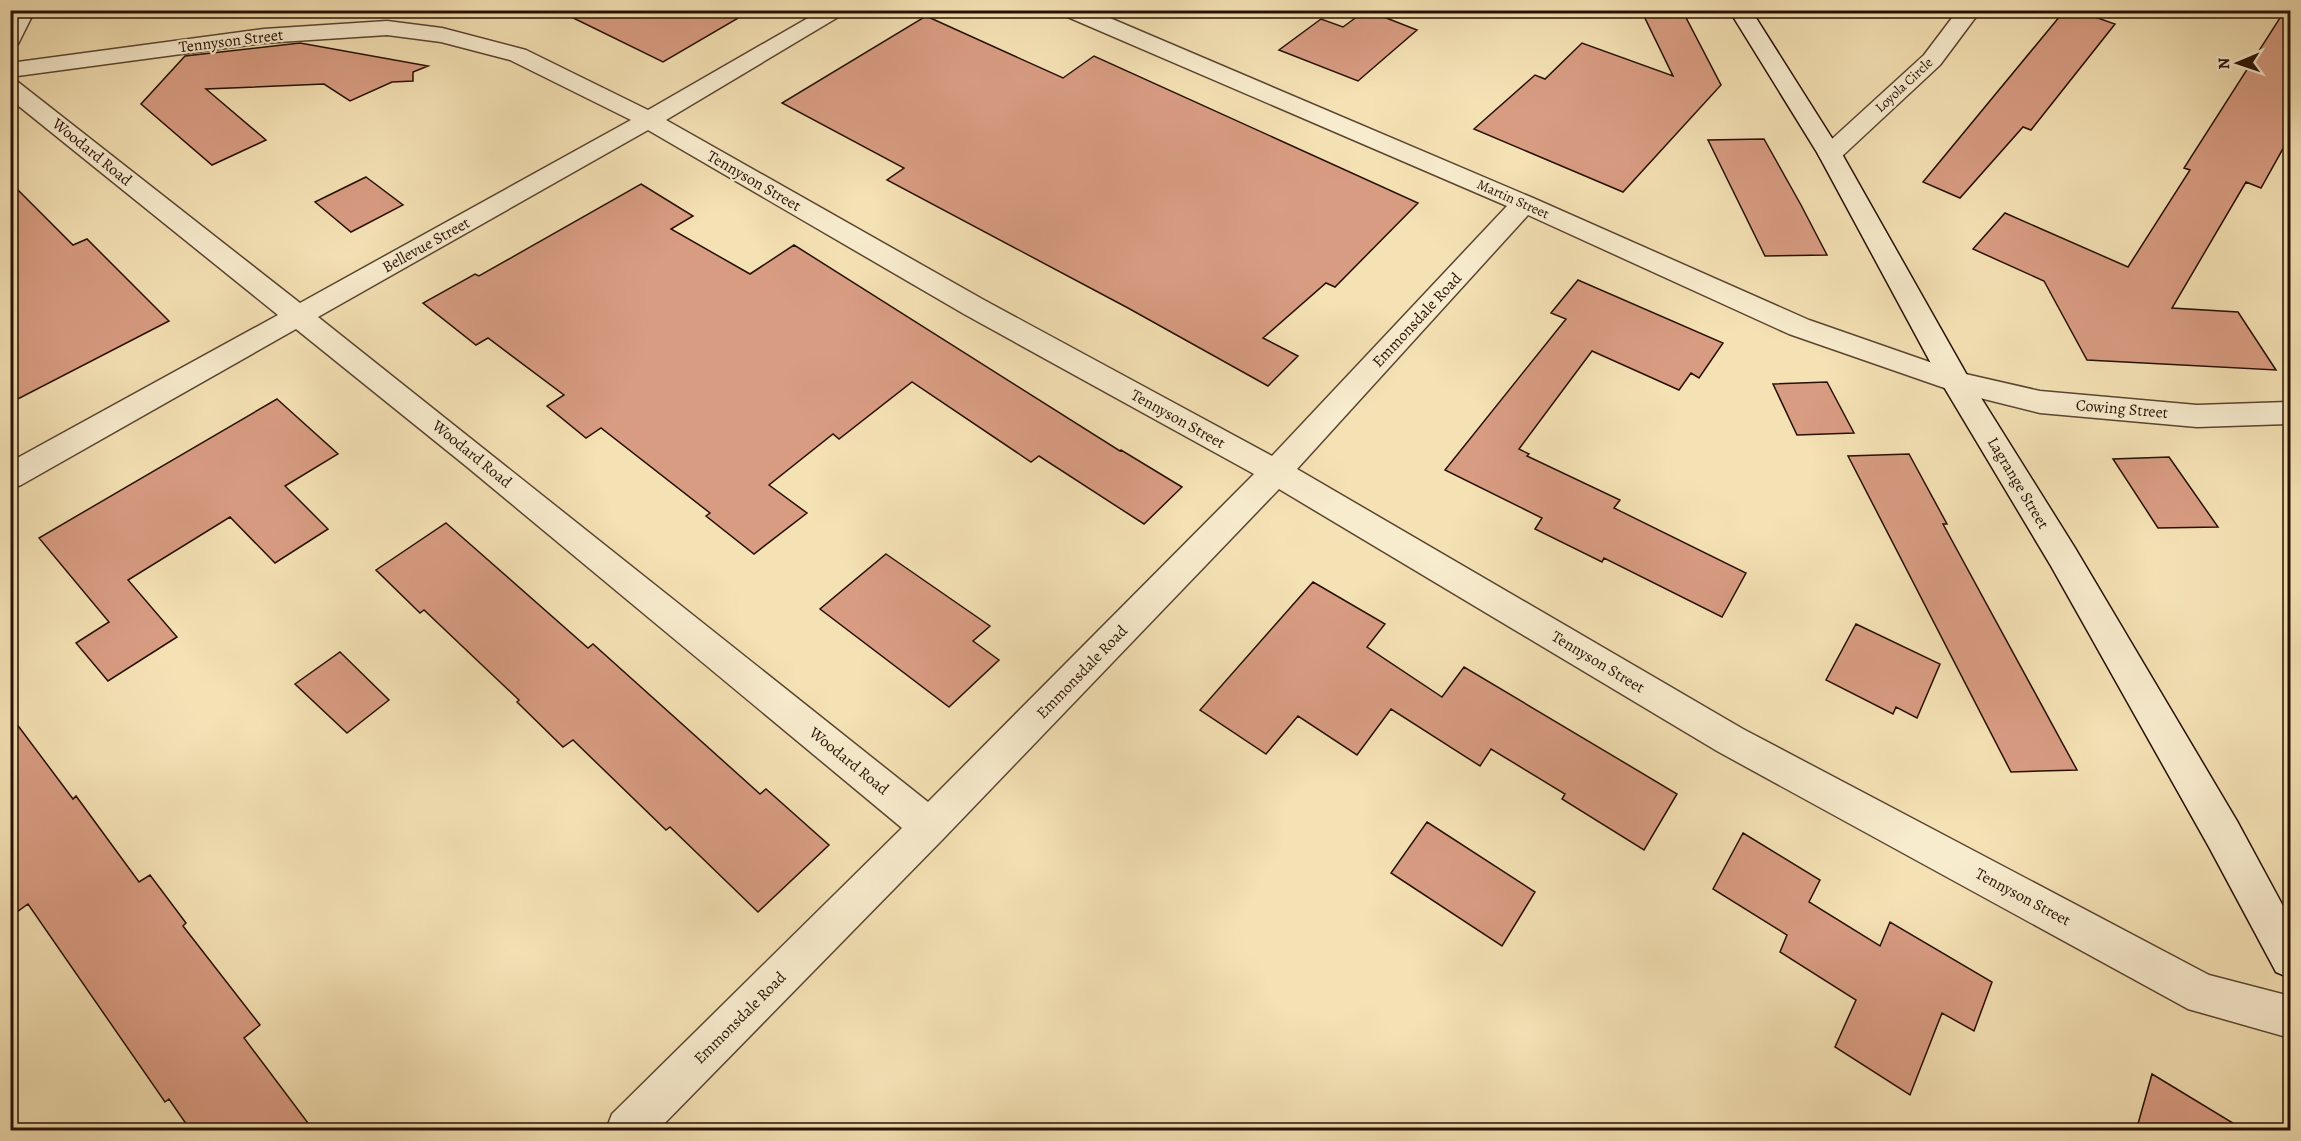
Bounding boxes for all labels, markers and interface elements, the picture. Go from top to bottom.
street label: Tennyson Street [178,24,284,58]
north arrow [2208,33,2268,93]
street label: Loyola Circle [1871,53,1937,117]
text: N [2213,57,2235,70]
street label: Woodard Road [47,112,137,191]
street label: Tennyson Street [703,145,805,217]
street label: Martin Street [1474,175,1552,224]
street label: Bellevue Street [378,212,474,278]
street label: Emmonsdale Road [1367,267,1467,372]
street label: Tennyson Street [1127,384,1229,454]
street label: Cowing Street [2075,394,2169,424]
street label: Woodard Road [427,414,517,493]
street label: Lagrange Street [1982,433,2054,533]
street label: Emmonsdale Road [1032,620,1133,724]
street label: Tennyson Street [1547,626,1649,698]
street label: Woodard Road [804,721,894,800]
street label: Tennyson Street [1971,863,2075,931]
street label: Emmonsdale Road [689,967,791,1069]

